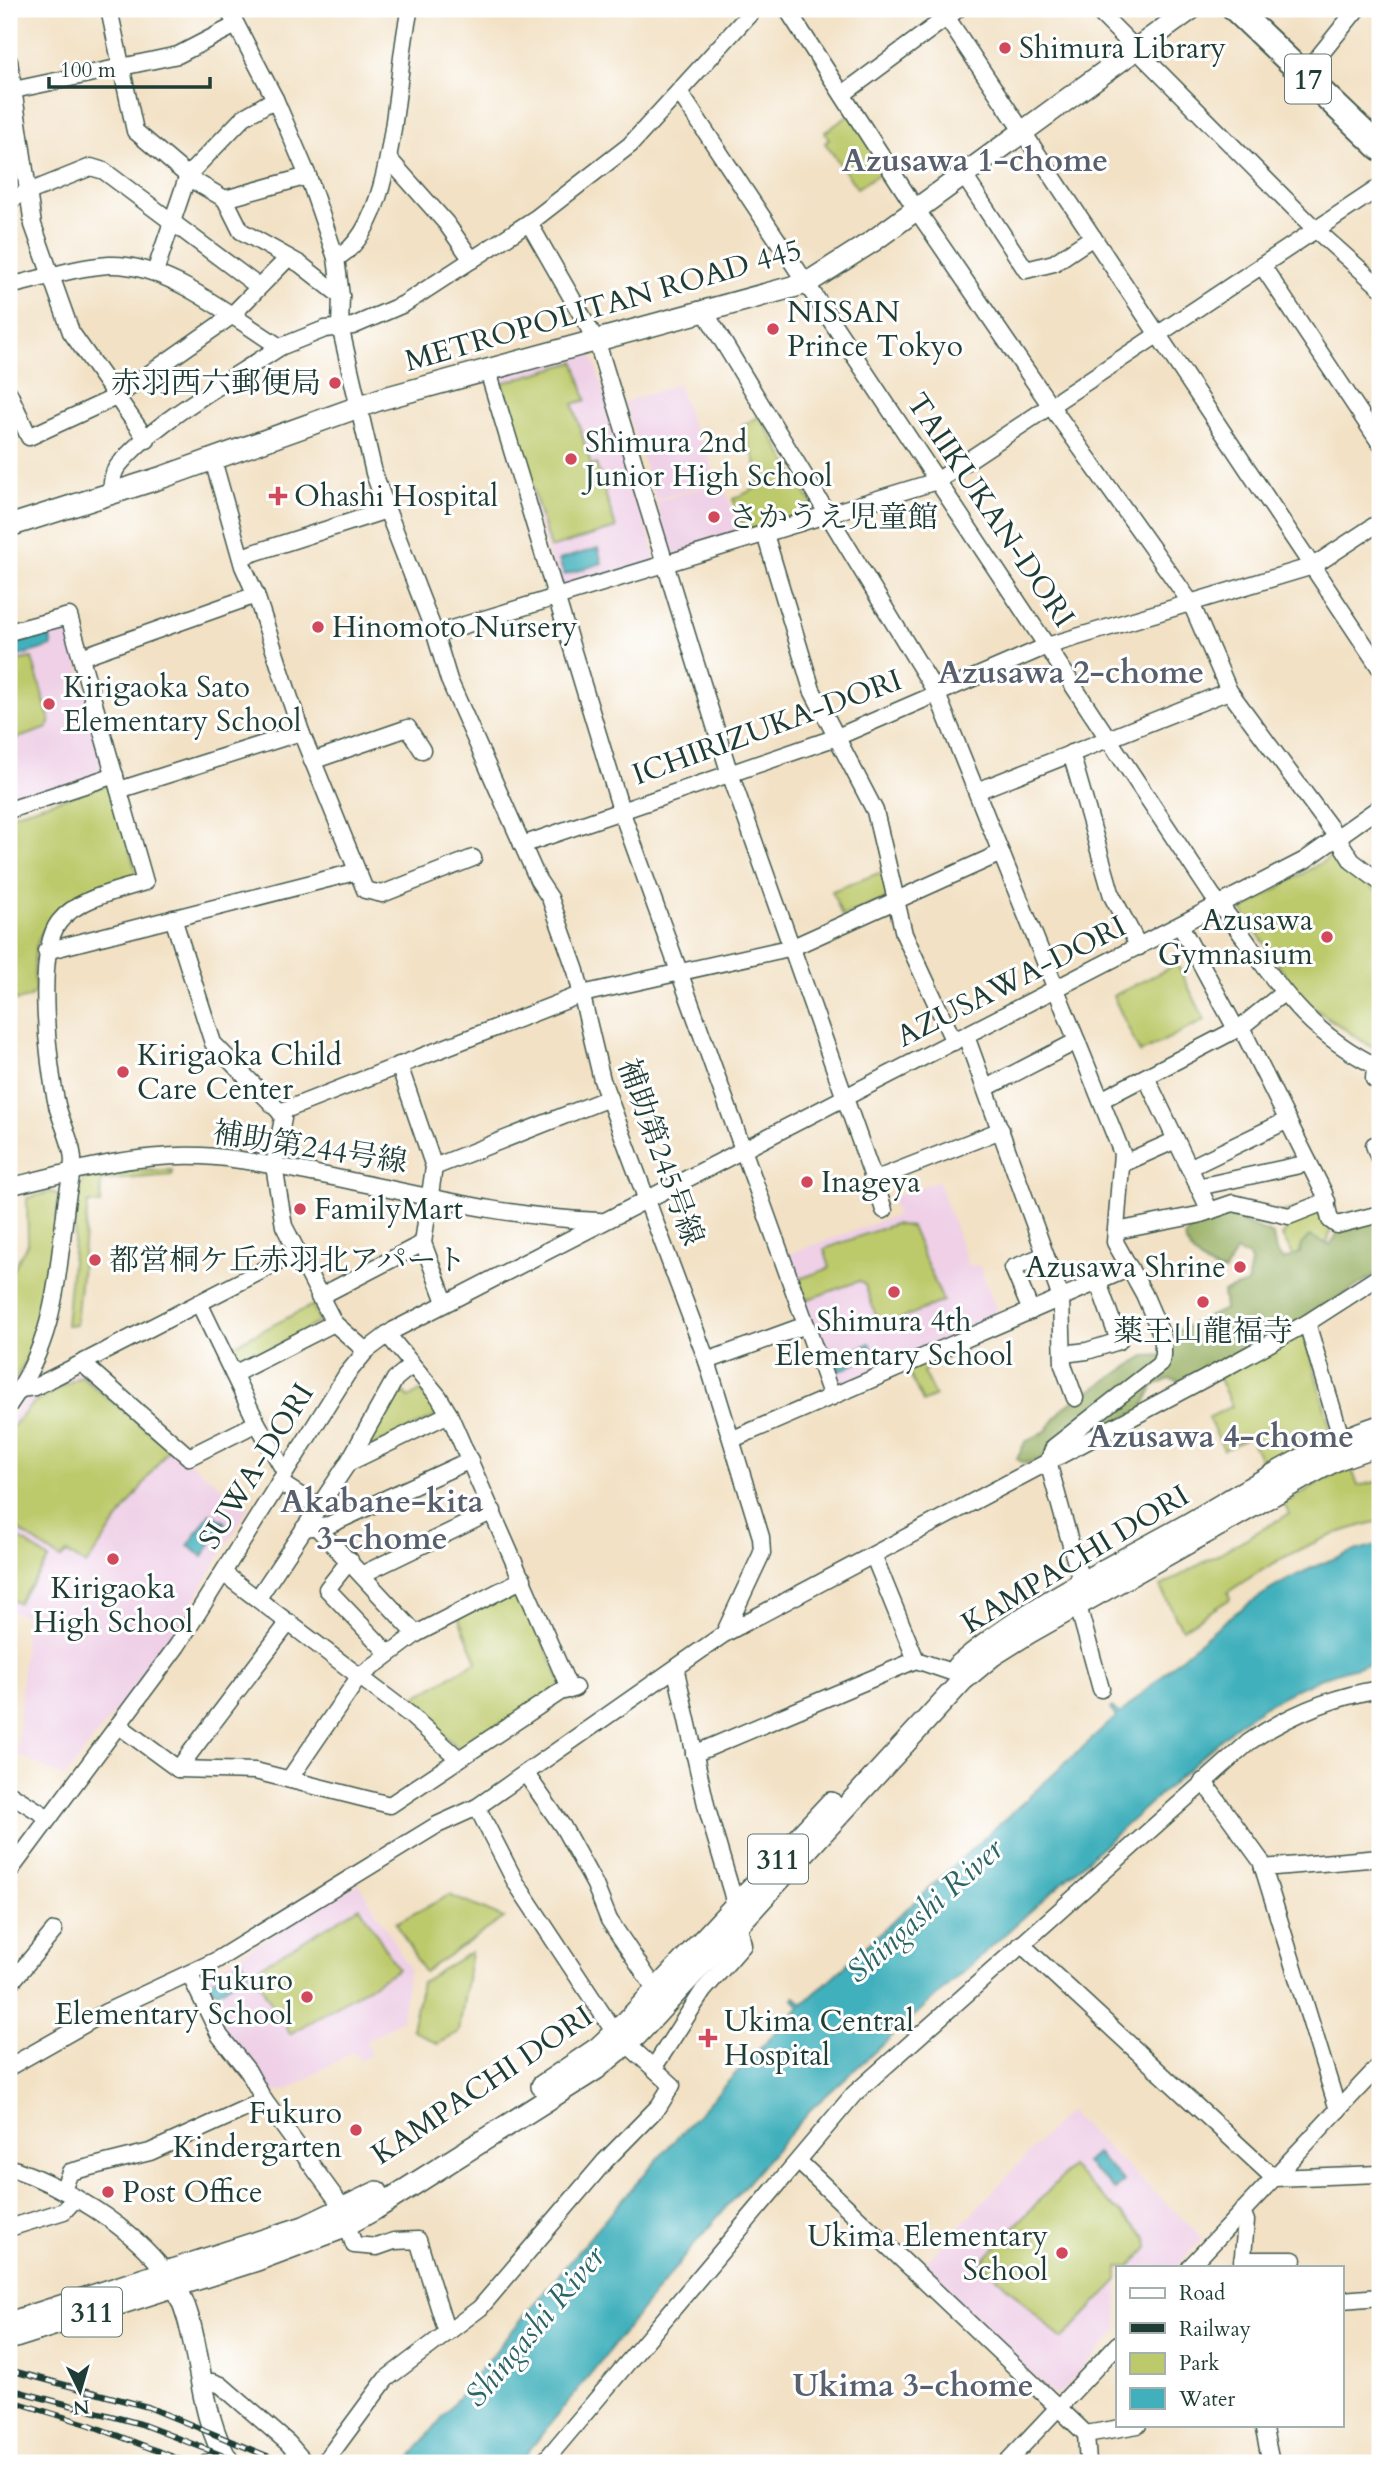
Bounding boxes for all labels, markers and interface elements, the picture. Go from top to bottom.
place label: Shimura Library [1019,28,1226,69]
marker: Shimura Library [997,40,1013,56]
scale bar [49,46,210,90]
road number: 17 [1285,55,1331,104]
text: 100 m [60,56,116,85]
district label: Azusawa 1-chome [842,139,1108,183]
street label: METROPOLITAN ROAD 445 [400,229,806,382]
place label: NISSAN Prince Tokyo [787,292,963,367]
marker: NISSAN Prince Tokyo [765,321,781,337]
place label: 赤羽西六郵便局 [111,363,321,404]
marker: 赤羽西六郵便局 [327,375,343,391]
street label: TAIIKUKAN-DORI [897,385,1084,636]
place label: Shimura 2nd Junior High School [581,422,833,497]
marker: Shimura 2nd Junior High School [563,451,579,467]
place label: Ohashi Hospital [294,476,499,517]
marker: Ohashi Hospital [268,486,288,506]
place label: さかうえ児童館 [728,497,938,538]
marker: さかうえ児童館 [706,509,722,525]
place label: Hinomoto Nursery [332,607,578,648]
marker: Hinomoto Nursery [310,619,326,635]
district label: Azusawa 2-chome [938,651,1204,695]
street label: ICHIRIZUKA-DORI [627,660,908,795]
place label: Kirigaoka Sato Elementary School [63,667,302,742]
marker: Kirigaoka Sato Elementary School [41,696,57,712]
place label: Azusawa Gymnasium [1158,900,1314,975]
street label: AZUSAWA-DORI [889,906,1133,1057]
marker: Azusawa Gymnasium [1319,929,1335,945]
place label: Kirigaoka Child Care Center [137,1035,342,1110]
street label: 補助第245号線 [608,1053,713,1251]
marker: Kirigaoka Child Care Center [115,1064,131,1080]
street label: 補助第244号線 [210,1112,410,1183]
place label: Inageya [821,1162,921,1203]
marker: Inageya [799,1174,815,1190]
place label: FamilyMart [314,1189,464,1230]
marker: FamilyMart [292,1201,308,1217]
place label: 都営桐ケ丘赤羽北アパート [109,1240,467,1281]
place label: Azusawa Shrine [1025,1247,1226,1288]
marker: 都営桐ケ丘赤羽北アパート [87,1252,103,1268]
marker: Azusawa Shrine [1232,1259,1248,1275]
marker: Shimura 4th Elementary School [886,1284,902,1300]
marker: 薬王山龍福寺 [1195,1294,1211,1310]
place label: Shimura 4th Elementary School [775,1301,1014,1376]
place label: 薬王山龍福寺 [1113,1311,1293,1352]
street label: SUWA-DORI [189,1375,324,1557]
district label: Azusawa 4-chome [1088,1415,1354,1459]
street label: KAMPACHI DORI [954,1475,1197,1644]
district label: Akabane-kita 3-chome [280,1480,484,1561]
marker: Kirigaoka High School [105,1551,121,1567]
place label: Kirigaoka High School [33,1568,193,1643]
water label: Shingashi River [837,1827,1014,1993]
road number: 311 [748,1834,808,1884]
place label: Fukuro Elementary School [55,1960,293,2035]
marker: Fukuro Elementary School [299,1989,315,2005]
street label: KAMPACHI DORI [364,1996,601,2175]
place label: Ukima Central Hospital [724,2001,914,2076]
marker: Ukima Central Hospital [698,2028,718,2048]
place label: Fukuro Kindergarten [173,2093,342,2168]
marker: Fukuro Kindergarten [348,2122,364,2138]
place label: Post Office [122,2172,263,2213]
marker: Post Office [100,2184,116,2200]
place label: Ukima Elementary School [808,2216,1048,2291]
water label: Shingashi River [454,2236,616,2416]
marker: Ukima Elementary School [1054,2245,1070,2261]
legend [1116,2266,1344,2426]
text: Road [1179,2279,1225,2308]
road number: 311 [62,2288,122,2336]
text: Railway [1179,2315,1251,2344]
text: Park [1179,2349,1220,2378]
north arrow [46,2356,116,2426]
district label: Ukima 3-chome [792,2364,1034,2408]
text: Water [1178,2385,1235,2414]
text: N [72,2393,91,2421]

